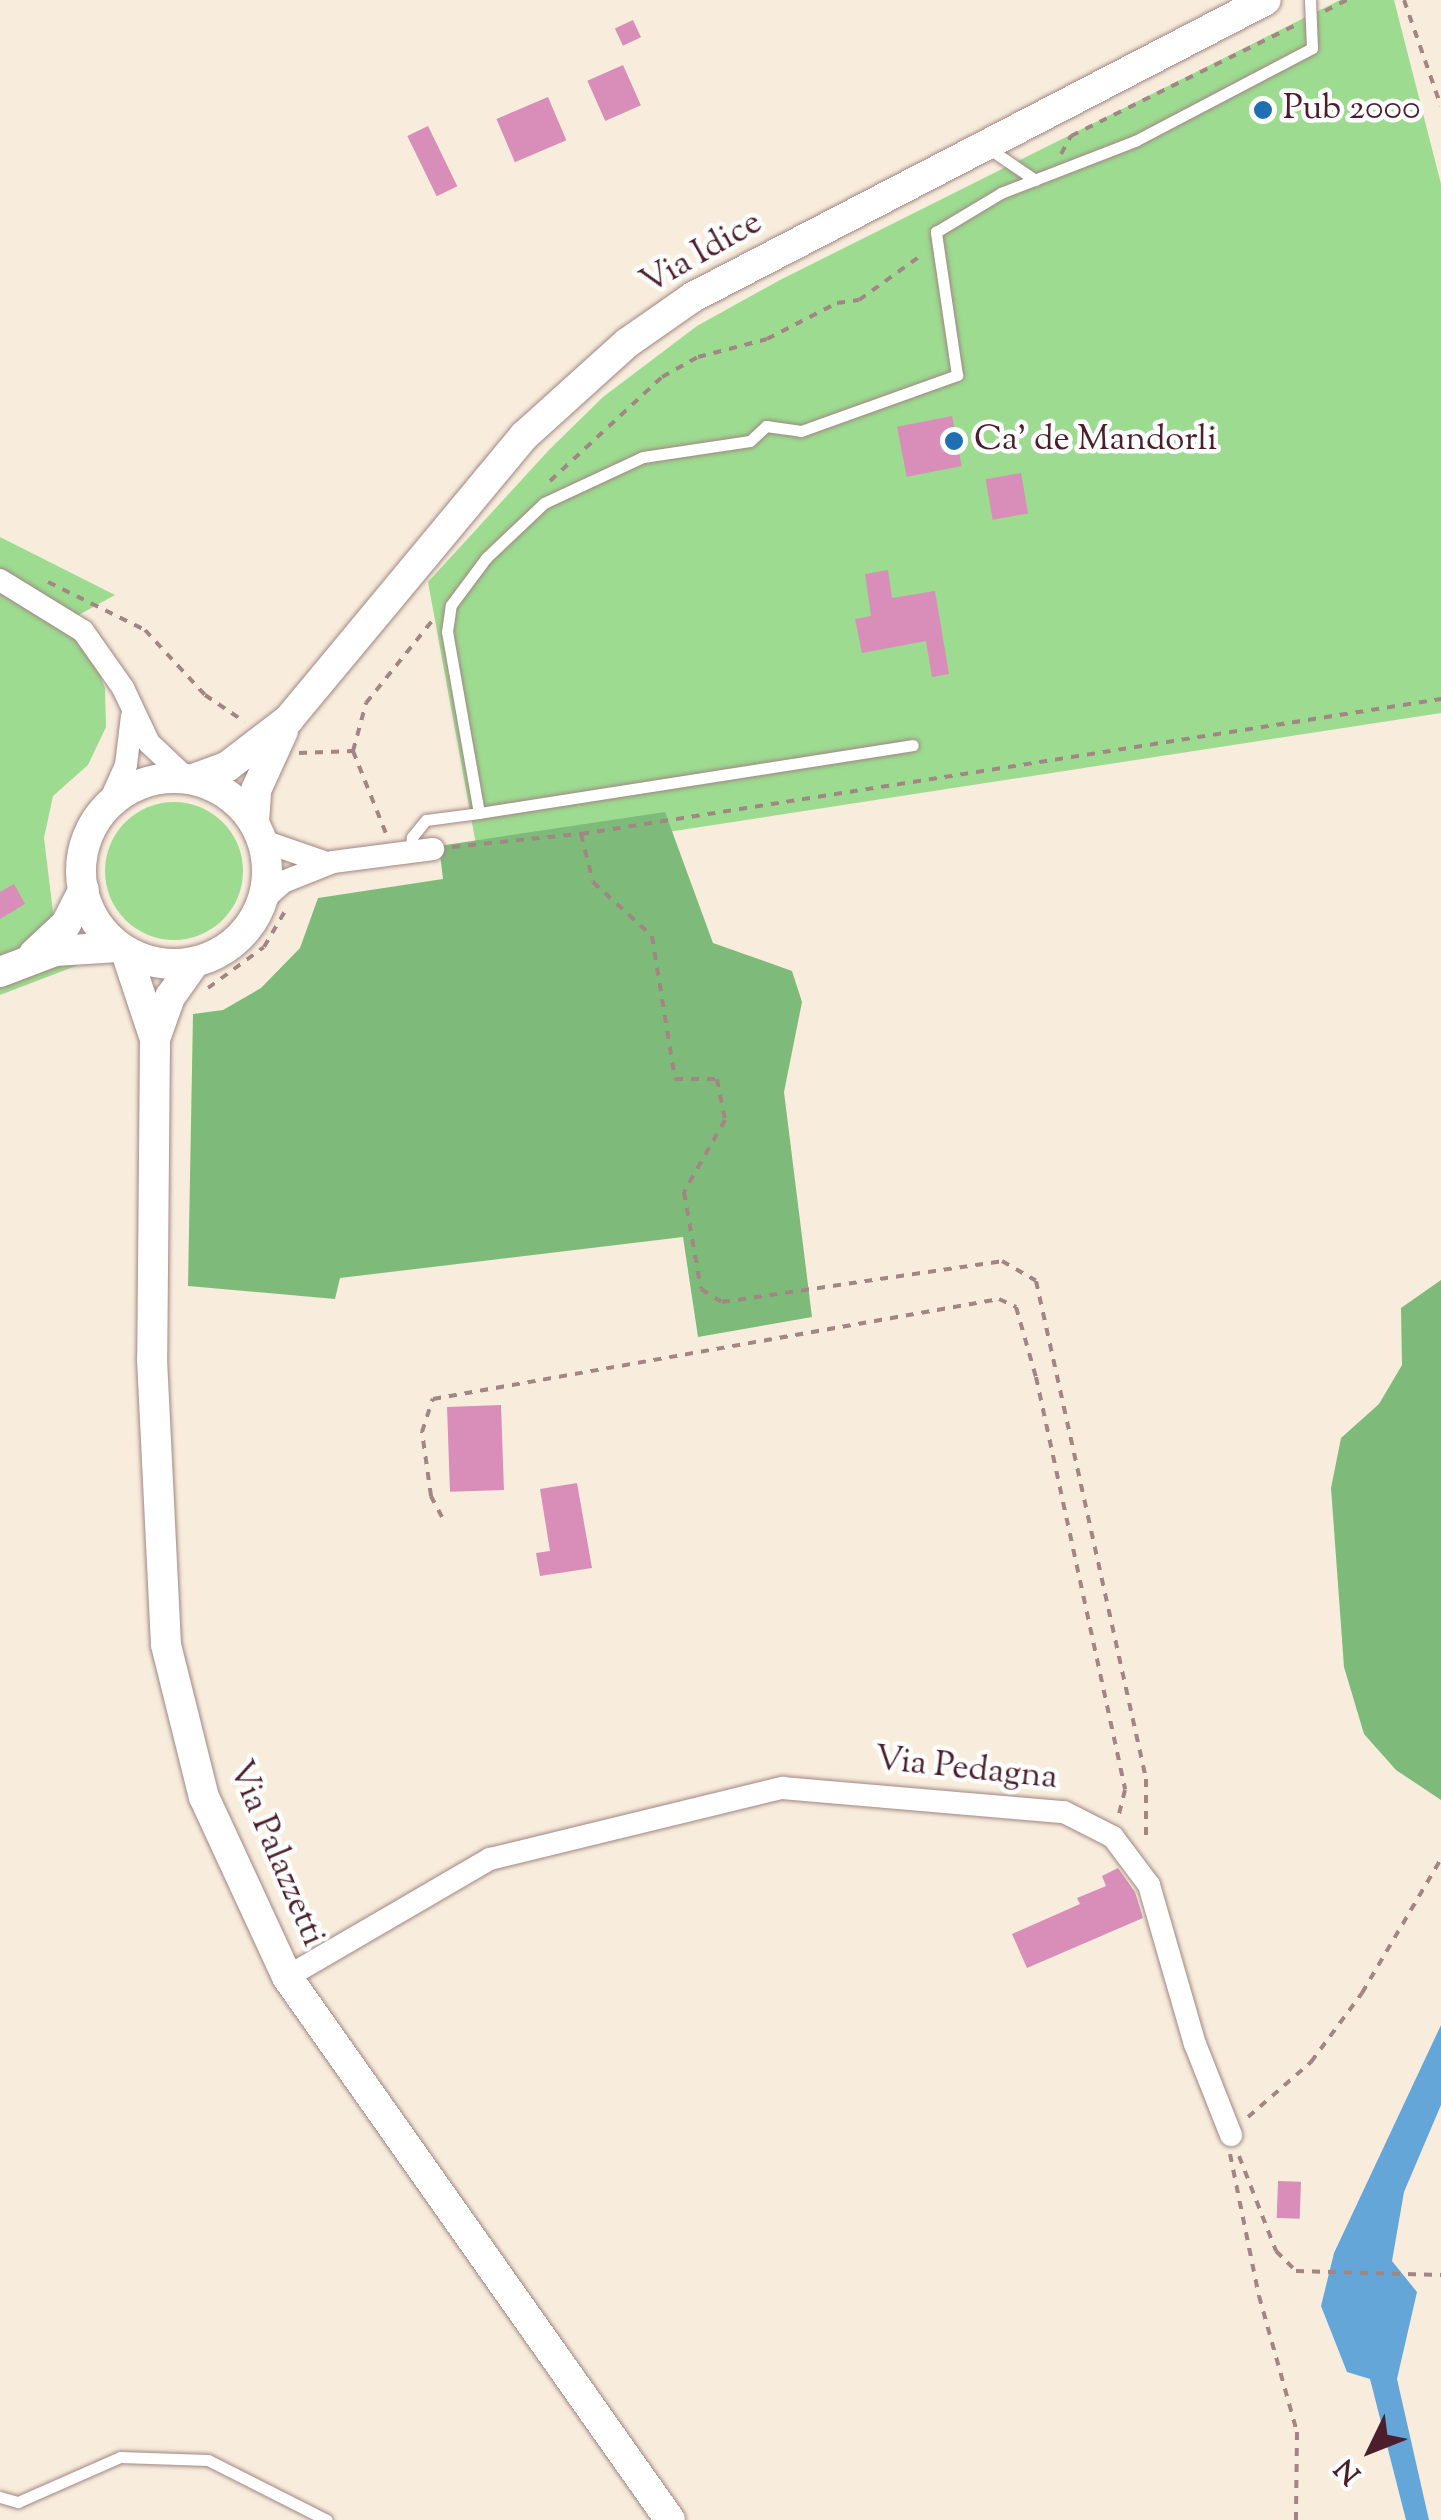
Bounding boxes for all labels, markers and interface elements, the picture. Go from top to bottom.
place label: Pub 2000 [1283,89,1421,131]
marker: Pub 2000 [1252,99,1274,121]
street label: Via Idice [634,203,770,305]
place label: Ca' de Mandorli [974,420,1217,462]
marker: Ca' de Mandorli [943,430,965,452]
street label: Via Pedagna [873,1740,1059,1800]
street label: Via Palazzetti [217,1755,333,1953]
north arrow [1321,2400,1421,2500]
text: N [1327,2449,1371,2492]

